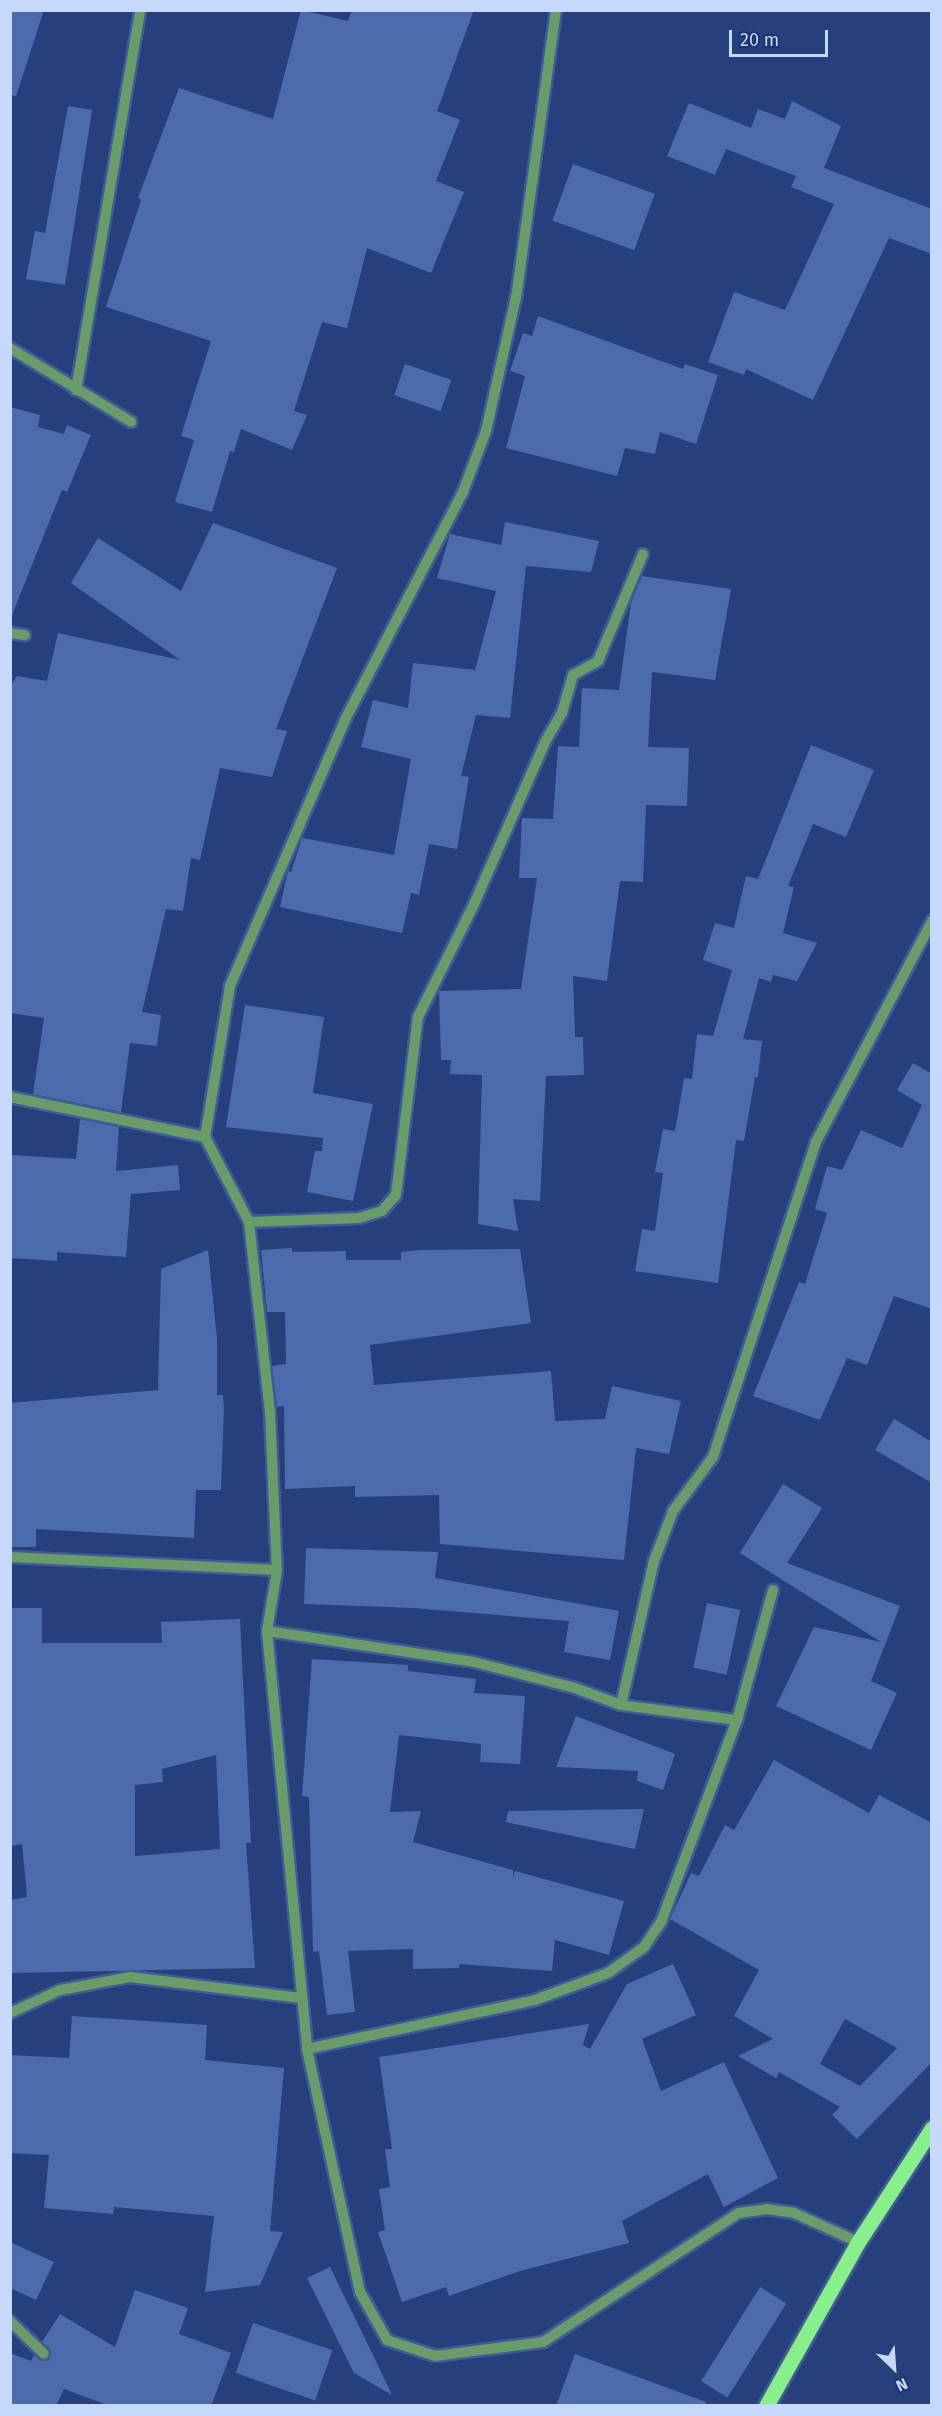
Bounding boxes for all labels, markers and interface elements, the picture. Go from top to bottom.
scale bar [732,18,831,56]
text: 20 m [740,29,779,51]
north arrow [864,2338,924,2398]
text: N [893,2374,911,2396]

